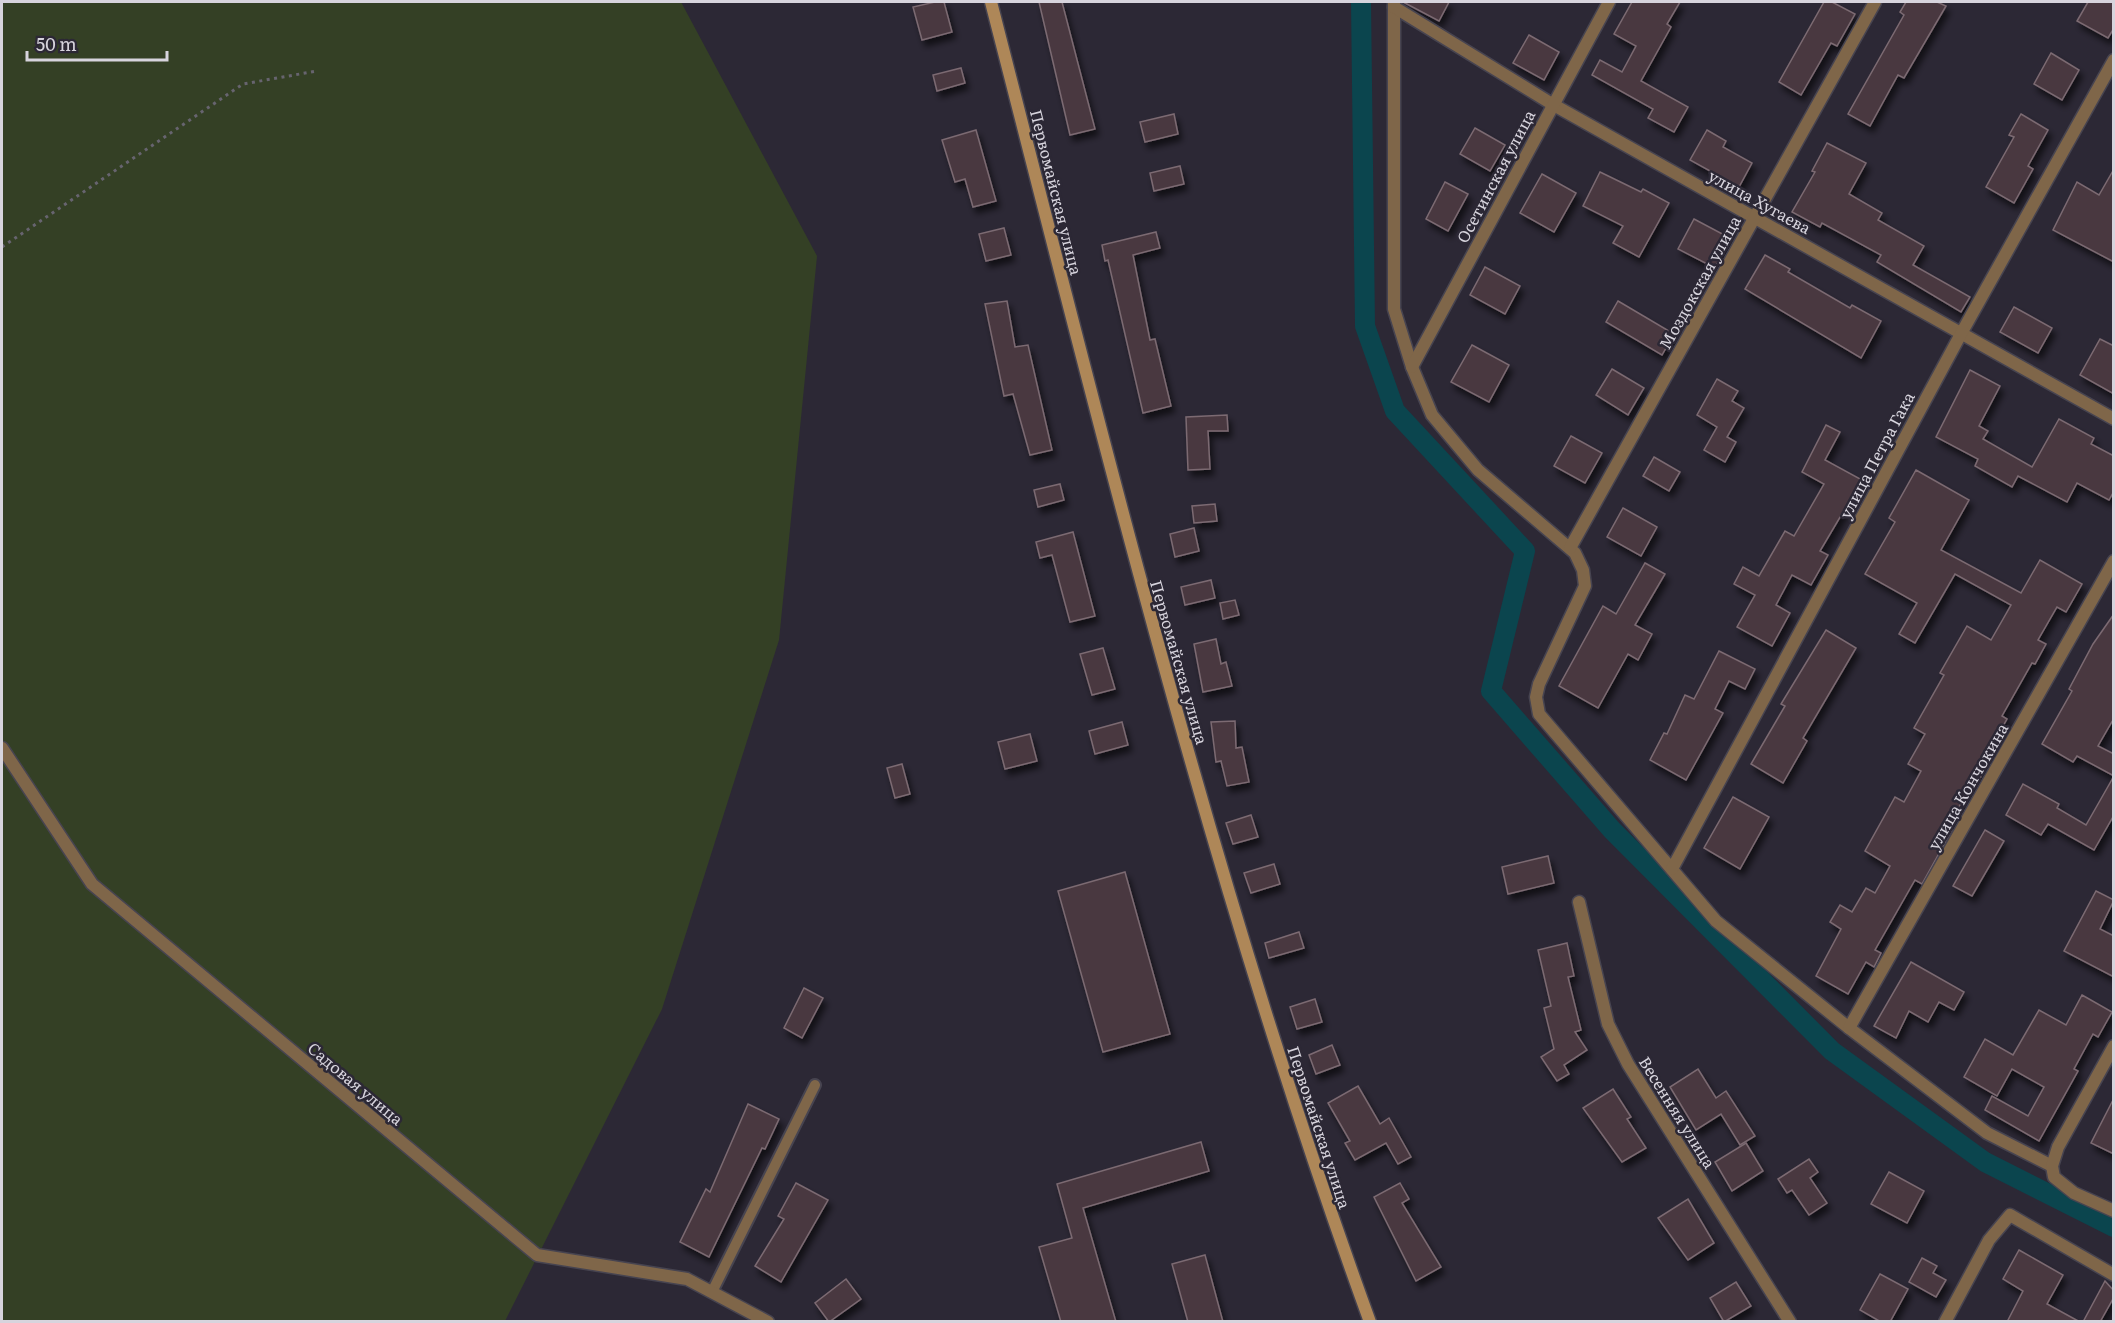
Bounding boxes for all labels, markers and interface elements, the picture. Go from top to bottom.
scale bar [27,24,166,62]
text: 50 m [36,30,77,57]
street label: Осетинская улица [1450,105,1540,247]
street label: Первомайская улица [1025,107,1089,278]
street label: улица Хугаева [1704,163,1816,239]
street label: Моздокская улица [1652,210,1746,353]
street label: улица Петра Гака [1832,387,1920,523]
street label: Первомайская улица [1145,577,1215,747]
street label: улица Кончокина [1921,718,2013,854]
street label: Садовая улица [303,1036,409,1130]
street label: Первомайская улица [1282,1043,1358,1212]
street label: Весенняя улица [1634,1051,1722,1173]

